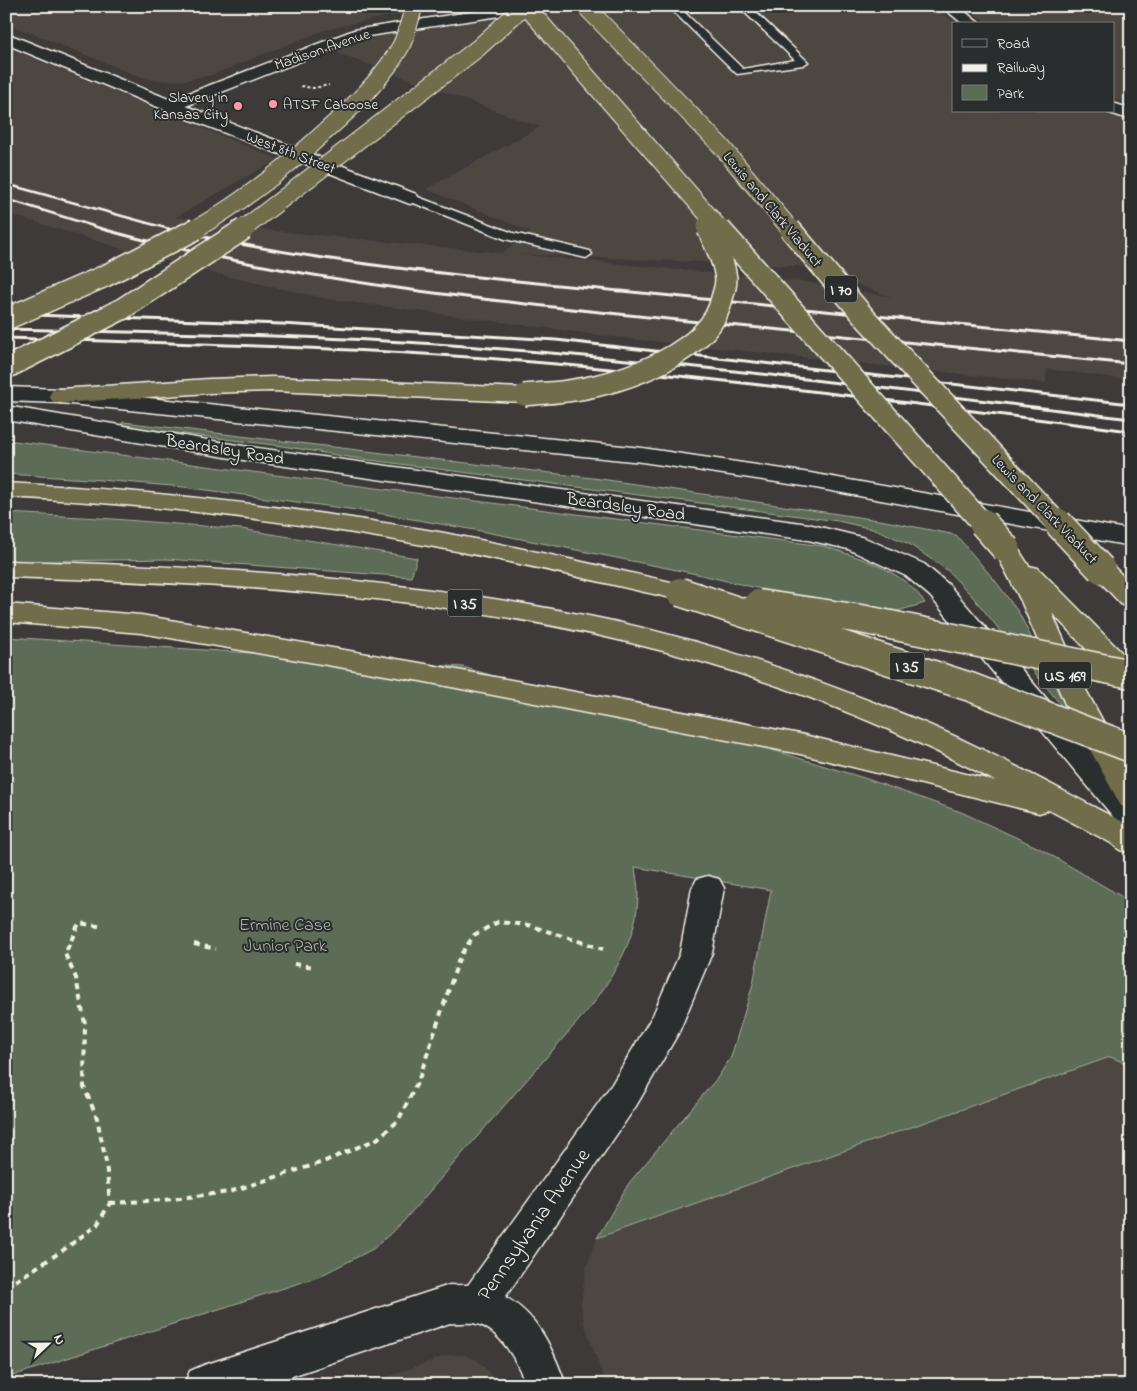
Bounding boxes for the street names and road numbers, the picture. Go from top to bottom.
street label: Madison Avenue [272,23,373,77]
street label: West 8th Street [243,126,339,180]
street label: Lewis and Clark Viaduct [717,147,827,272]
road number: I 70 [825,276,857,302]
street label: Beardsley Road [163,429,286,473]
street label: Lewis and Clark Viaduct [986,450,1103,569]
street label: Beardsley Road [564,487,687,529]
road number: I 35 [448,590,482,616]
road number: I 35 [890,652,924,679]
road number: US 169 [1039,662,1091,688]
street label: Pennsylvania Avenue [471,1142,600,1309]

